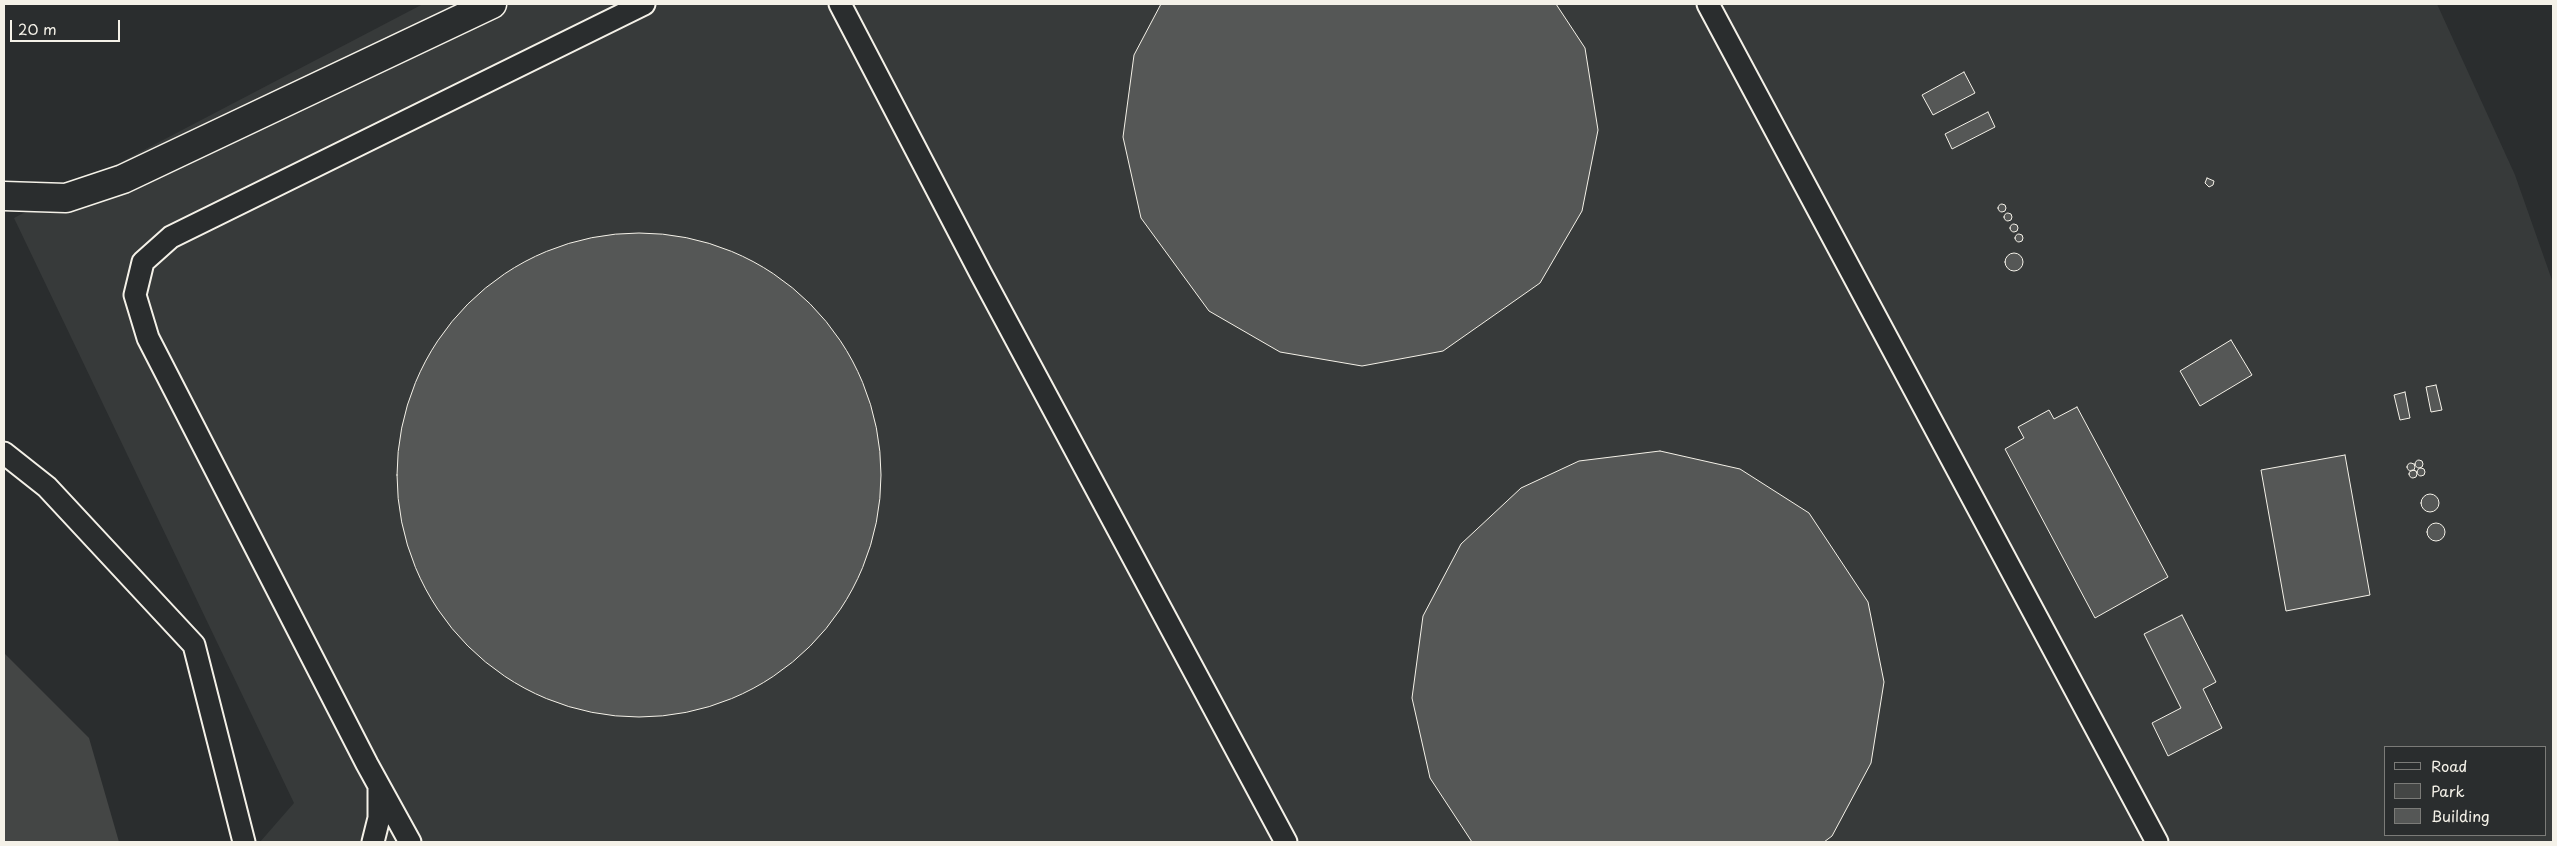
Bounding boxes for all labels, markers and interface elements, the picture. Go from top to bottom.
scale bar [12,10,122,42]
text: 20 m [18,17,57,40]
legend [2384,746,2547,836]
text: Road [2431,754,2467,777]
text: Park [2431,779,2465,802]
text: Building [2431,804,2490,827]

